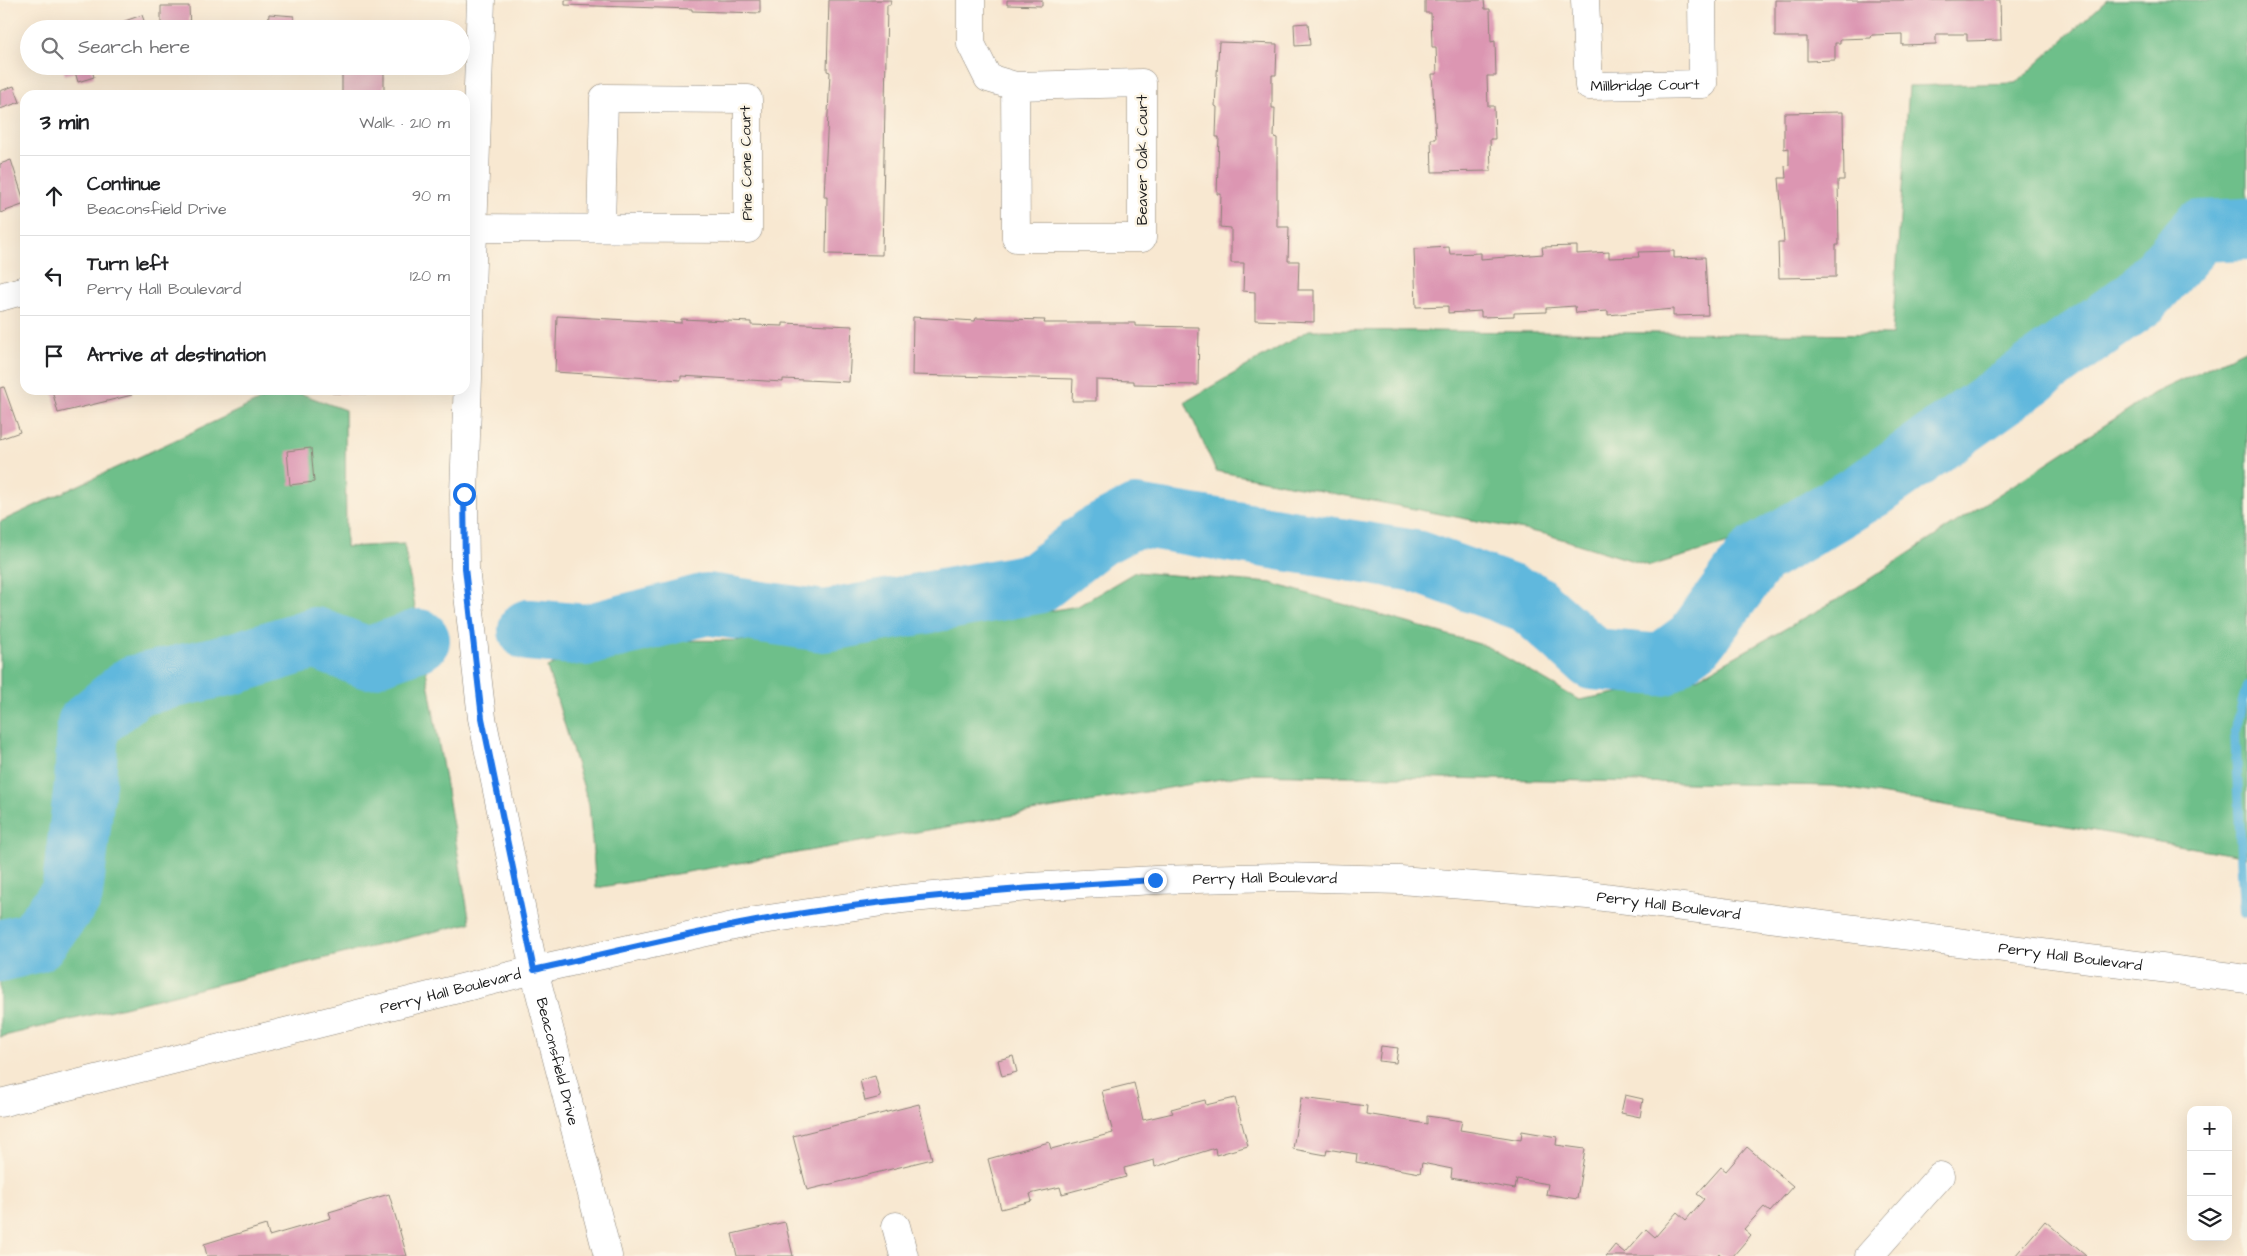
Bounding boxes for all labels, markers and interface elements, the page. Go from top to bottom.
search box [20,20,470,75]
icon: search [38,34,66,62]
text: Search here [78,34,190,61]
street label: Millbridge Court [1590,74,1700,97]
street label: Beaver Oak Court [1132,95,1153,225]
street label: Pine Cone Court [735,105,758,221]
text: 3 min [40,108,89,137]
text: Walk · 210 m [359,112,450,134]
text: Continue [87,171,161,198]
icon: ahead [40,182,68,210]
text: 90 m [412,185,450,207]
text: Beaconsfield Drive [87,198,227,220]
text: Turn left [87,251,168,278]
icon: left [40,262,68,290]
text: 120 m [410,265,450,287]
text: Perry Hall Boulevard [87,278,241,300]
icon: arrive [40,342,68,370]
text: Arrive at destination [87,342,266,369]
route start [453,483,476,506]
street label: Perry Hall Boulevard [1192,867,1338,890]
route end [1144,869,1167,892]
street label: Perry Hall Boulevard [1595,886,1742,925]
street label: Perry Hall Boulevard [1997,937,2144,977]
street label: Perry Hall Boulevard [378,964,523,1019]
street label: Beaconsfield Drive [531,996,584,1128]
map controls [2187,1106,2232,1241]
button: + [2187,1106,2232,1151]
button: − [2187,1151,2232,1196]
button: layers [2187,1196,2232,1241]

